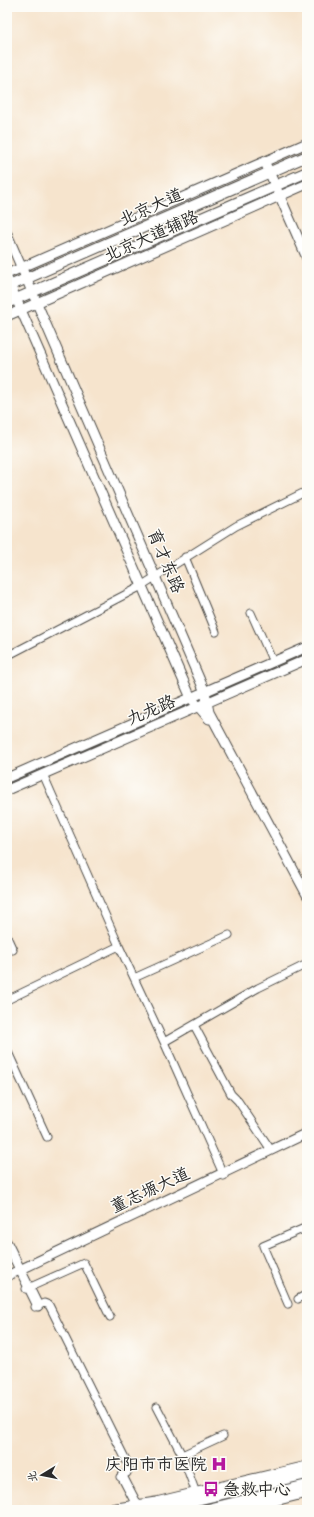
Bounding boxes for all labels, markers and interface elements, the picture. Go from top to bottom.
street label: 北京大道 [116,184,186,230]
street label: 北京大道辅路 [100,206,202,266]
street label: 育才东路 [143,526,189,596]
street label: 九龙路 [123,690,179,730]
street label: 董志塬大道 [107,1163,193,1217]
place label: 庆阳市市医院 [105,1454,207,1475]
north arrow [22,1455,62,1495]
hospital icon: 庆阳市市医院 [210,1455,228,1473]
text: 北 [24,1470,40,1483]
place label: 急救中心 [223,1479,291,1500]
bus stop icon: 急救中心 [202,1480,220,1498]

